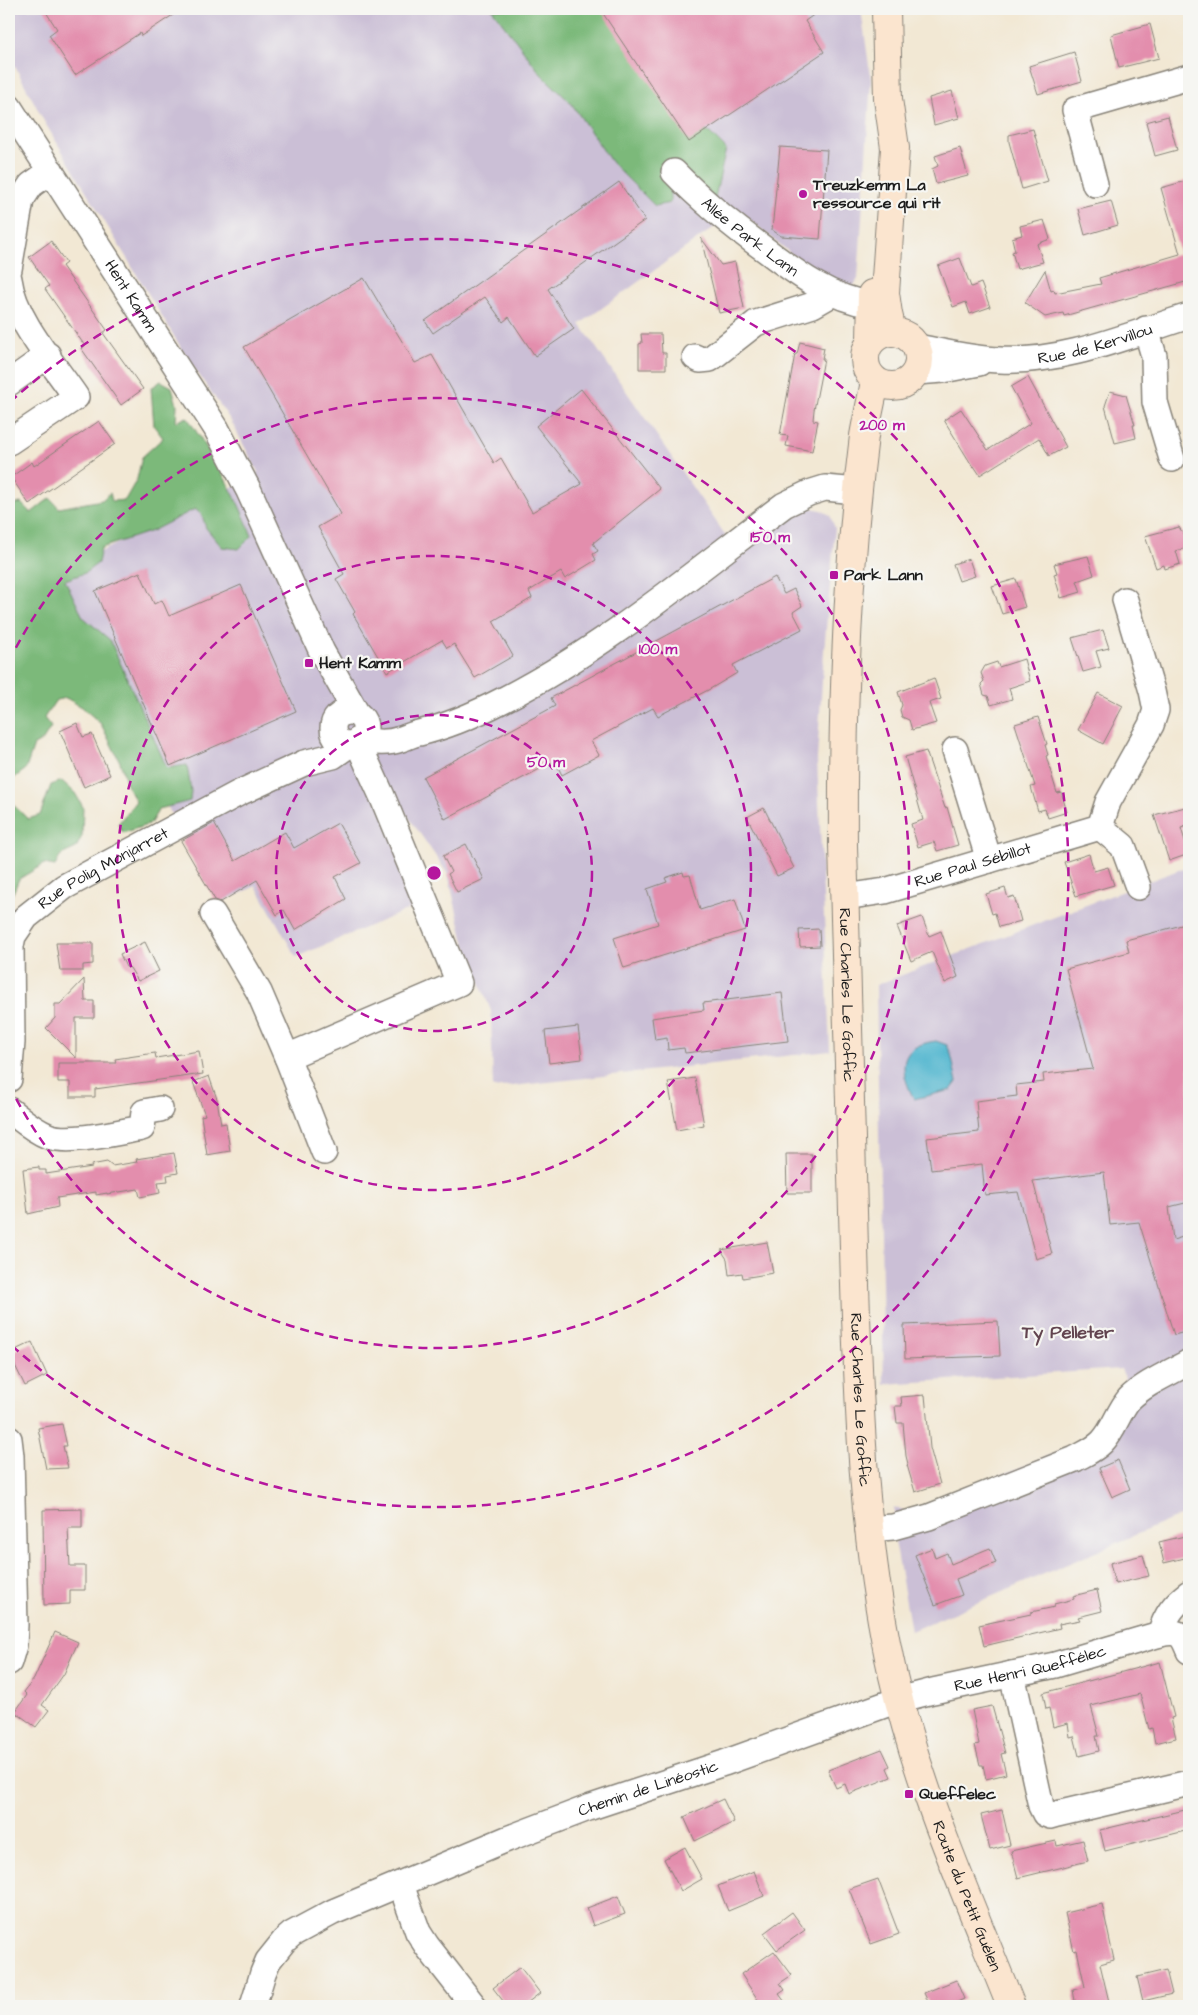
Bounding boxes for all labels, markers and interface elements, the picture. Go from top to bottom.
place label: Treuzkemm La ressource qui rit [812,174,941,214]
marker: Treuzkemm La ressource qui rit [797,188,809,200]
street label: Allée Park Lann [696,192,803,282]
street label: Hent Kamm [99,256,163,337]
street label: Rue de Kervillou [1036,318,1155,369]
text: 200 m [858,415,905,436]
text: 150 m [750,527,790,548]
place label: Park Lann [844,564,923,586]
marker: Park Lann [828,569,840,581]
text: 100 m [639,639,678,660]
place label: Hent Kamm [319,652,402,674]
marker: Hent Kamm [303,657,315,669]
text: 50 m [527,752,565,773]
street label: Rue Polig Monjarret [33,822,173,915]
street label: Rue Paul Sébillot [912,837,1034,893]
centre of rings [425,864,443,882]
street label: Rue Charles Le Goffic [834,908,860,1082]
street label: Rue Charles Le Goffic [845,1312,876,1488]
district label: Ty Pelleter [1021,1320,1114,1346]
street label: Rue Henri Queffélec [952,1639,1109,1697]
street label: Chemin de Linéostic [575,1755,721,1822]
place label: Queffelec [919,1783,997,1805]
marker: Queffelec [903,1788,915,1800]
street label: Route du Petit Guélen [927,1818,1007,1975]

